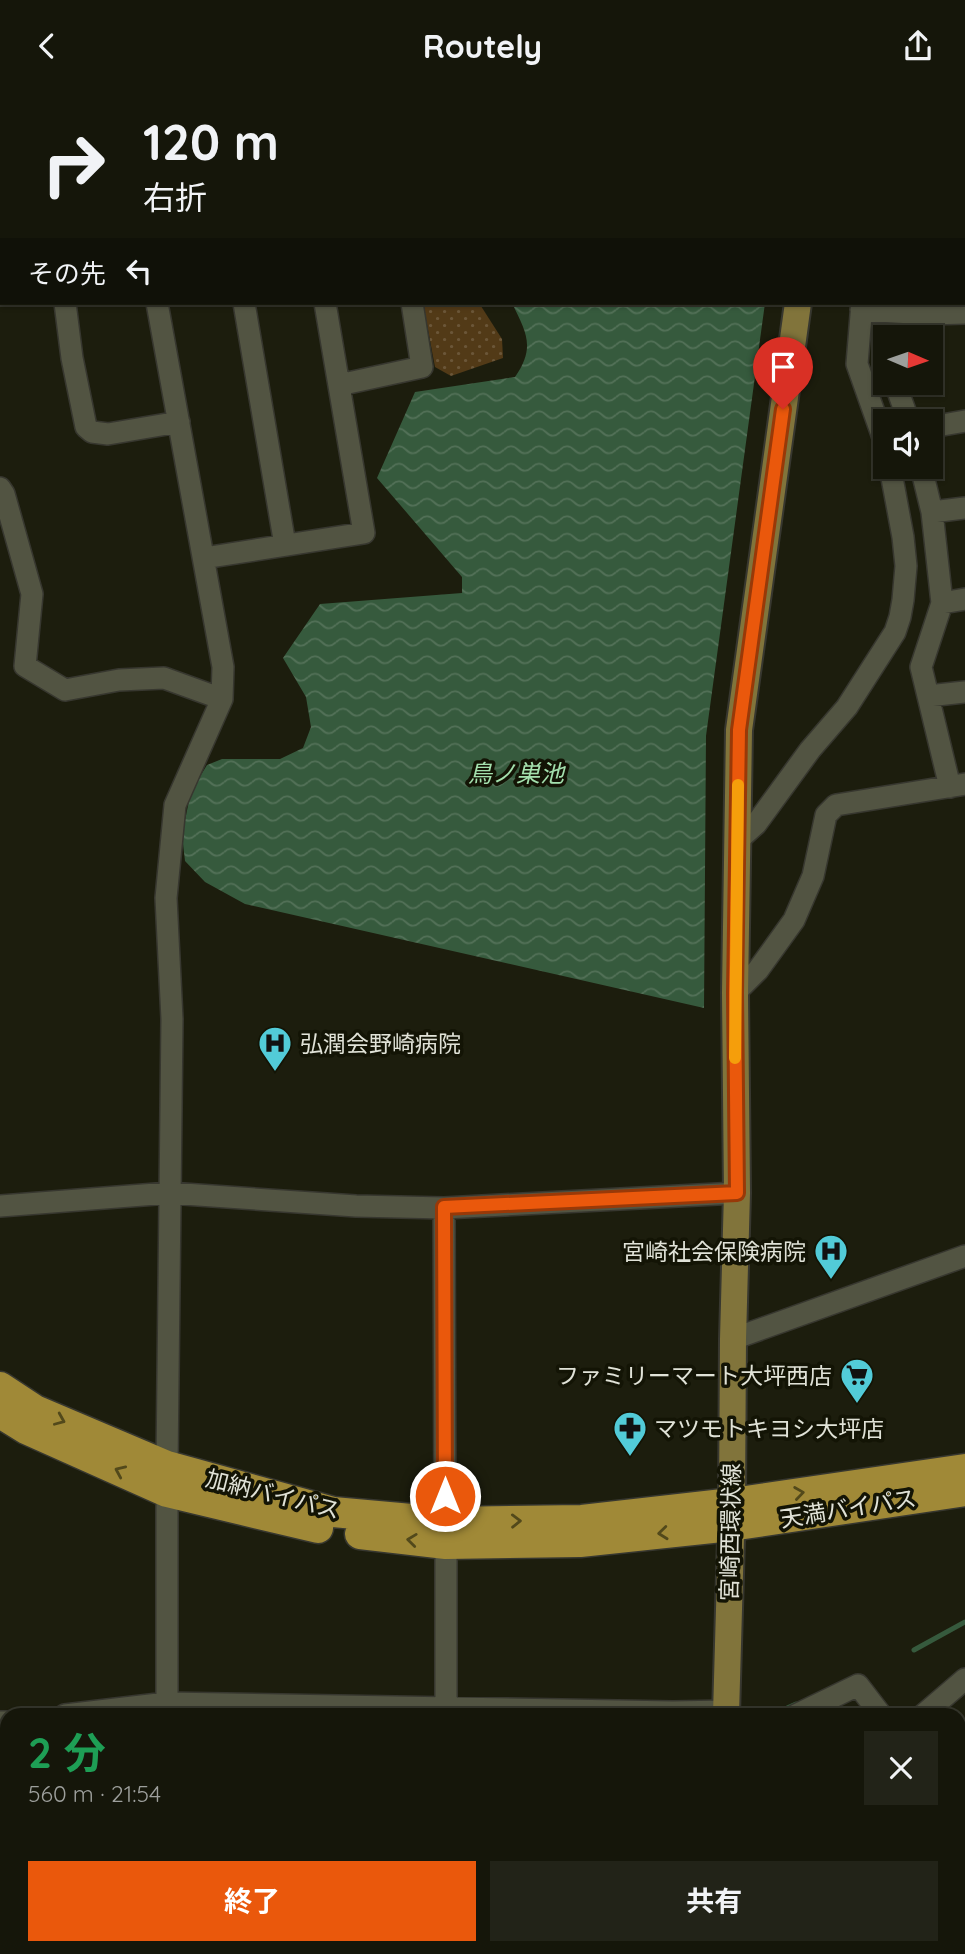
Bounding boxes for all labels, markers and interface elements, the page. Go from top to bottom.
text: Routely [423,26,542,66]
icon: back [28,27,66,65]
icon: share [899,27,937,65]
text: 120 m [143,111,279,172]
icon: right [28,119,119,210]
text: 右折 [143,177,207,217]
icon: left [120,252,158,290]
text: その先 [28,257,106,290]
north arrow [873,325,943,395]
map controls [873,325,943,479]
pin [753,337,813,409]
icon: arrive [764,348,802,386]
button: sound [873,409,943,479]
water label: 鳥ノ巣池 [468,758,566,788]
hospital icon: 弘潤会野崎病院 [256,1024,294,1073]
place label: 弘潤会野崎病院 [300,1029,461,1058]
hospital icon: 宮崎社会保険病院 [812,1232,850,1281]
place label: 宮崎社会保険病院 [622,1237,806,1266]
supermarket icon: ファミリーマート大坪西店 [838,1356,876,1405]
place label: ファミリーマート大坪西店 [556,1361,832,1390]
pharmacy icon: マツモトキヨシ大坪店 [611,1409,649,1458]
one-way arrow [52,1412,65,1426]
place label: マツモトキヨシ大坪店 [654,1414,884,1443]
position arrow [408,1459,482,1533]
street label: 加納バイパス [203,1463,343,1525]
street label: 宮崎西環状線 [714,1463,746,1601]
one-way arrow [115,1465,127,1479]
street label: 天満バイパス [778,1483,918,1533]
one-way arrow [794,1486,805,1501]
one-way arrow [511,1513,522,1529]
one-way arrow [657,1525,668,1540]
one-way arrow [406,1533,417,1548]
text: 2 分 [28,1726,106,1779]
button: close [864,1731,938,1805]
text: 560 m · 21:54 [28,1779,161,1808]
button: 終了 [28,1861,476,1941]
button: 共有 [490,1861,938,1941]

